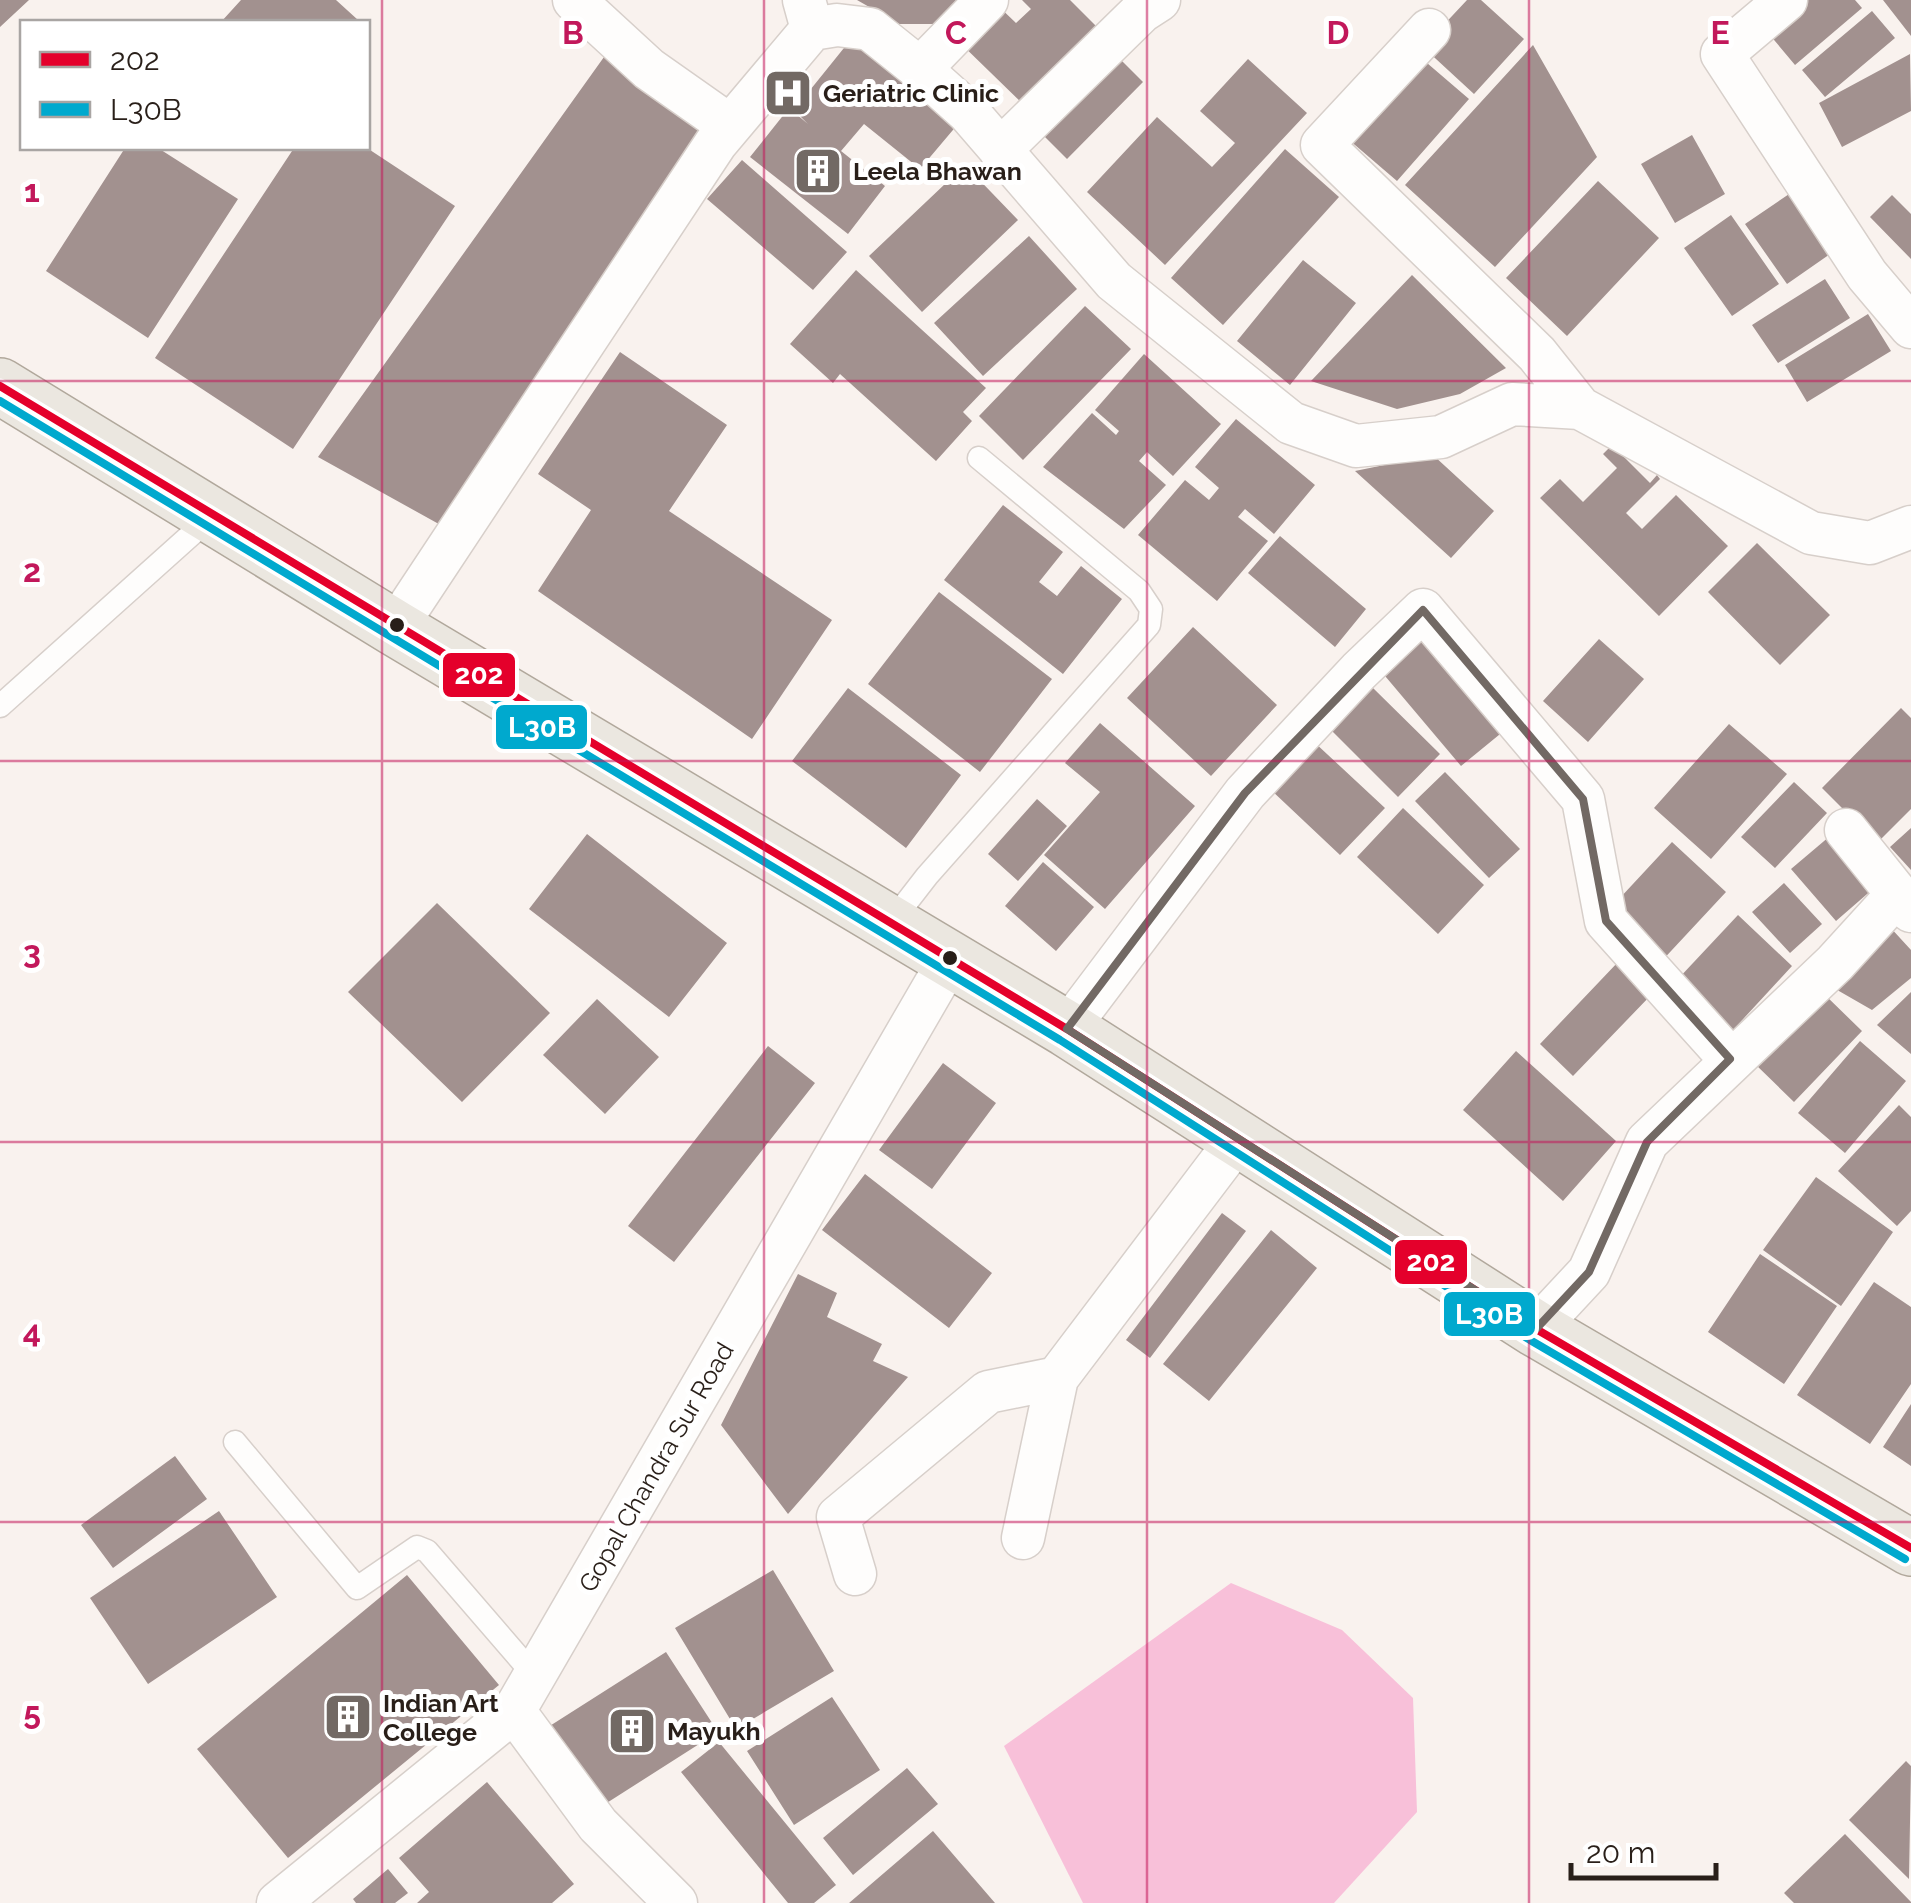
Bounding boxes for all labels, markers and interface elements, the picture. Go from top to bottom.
text: B [562,14,584,51]
text: C [945,14,967,51]
text: D [1327,14,1349,51]
text: E [1710,14,1730,51]
legend [20,20,370,150]
text: 202 [110,42,160,77]
hospital icon: Geriatric Clinic [762,67,814,119]
place label: Geriatric Clinic [823,78,999,108]
text: L30B [110,92,182,127]
building icon: Leela Bhawan [792,145,844,197]
place label: Leela Bhawan [853,156,1022,186]
text: 1 [24,172,40,209]
text: 2 [23,552,41,589]
unlabelled marker [387,615,407,635]
line badge: 202 [441,651,517,699]
text: 202 [455,658,503,691]
line badge: L30B [494,703,589,751]
text: L30B [508,711,576,744]
text: 3 [23,933,41,970]
unlabelled marker [940,948,960,968]
line badge: 202 [1393,1238,1469,1286]
text: 202 [1407,1245,1455,1278]
line badge: L30B [1442,1290,1537,1338]
text: L30B [1455,1298,1523,1331]
text: 4 [23,1313,41,1350]
street label: Gopal Chandra Sur Road [572,1337,740,1597]
place label: Indian Art College [383,1688,499,1747]
building icon: Indian Art College [322,1691,374,1743]
text: 5 [23,1694,41,1731]
building icon: Mayukh [606,1705,658,1757]
place label: Mayukh [667,1716,761,1746]
scale bar [1571,1818,1716,1880]
text: 20 m [1586,1835,1655,1870]

